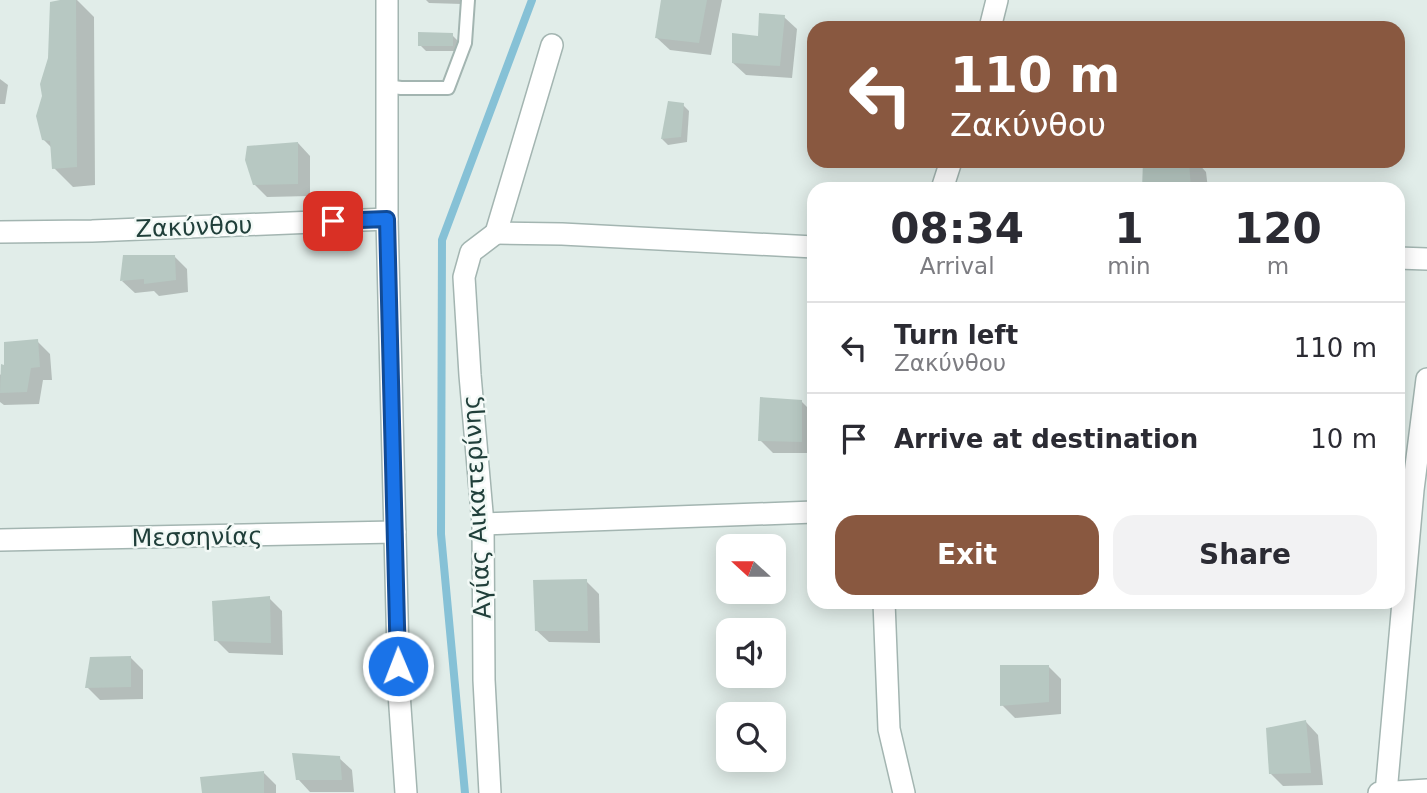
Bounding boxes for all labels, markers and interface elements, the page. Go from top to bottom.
text: 110 m [950,47,1120,104]
icon: left [835,49,926,140]
text: Ζακύνθου [950,106,1106,144]
pin [303,191,363,251]
icon: arrive [314,202,352,240]
text: 08:34 [890,204,1024,253]
text: 1 [1114,204,1144,253]
text: 120 [1234,204,1322,253]
street label: Ζακύνθου [135,211,253,243]
text: Arrival [920,253,995,279]
text: min [1107,253,1151,279]
text: m [1267,253,1289,279]
text: Turn left [894,320,1018,350]
icon: left [835,329,873,367]
text: 110 m [1294,333,1377,363]
text: Ζακύνθου [894,350,1006,376]
street label: Αγίας Αικατερίνης [457,394,497,620]
icon: arrive [835,420,873,458]
text: Arrive at destination [894,424,1198,454]
text: 10 m [1310,424,1377,454]
button: Exit [835,515,1099,595]
button: Share [1113,515,1377,595]
street label: Μεσσηνίας [131,522,263,552]
north arrow [716,534,786,604]
map controls [716,534,786,772]
button: sound [716,618,786,688]
position arrow [361,629,435,703]
button: search [716,702,786,772]

